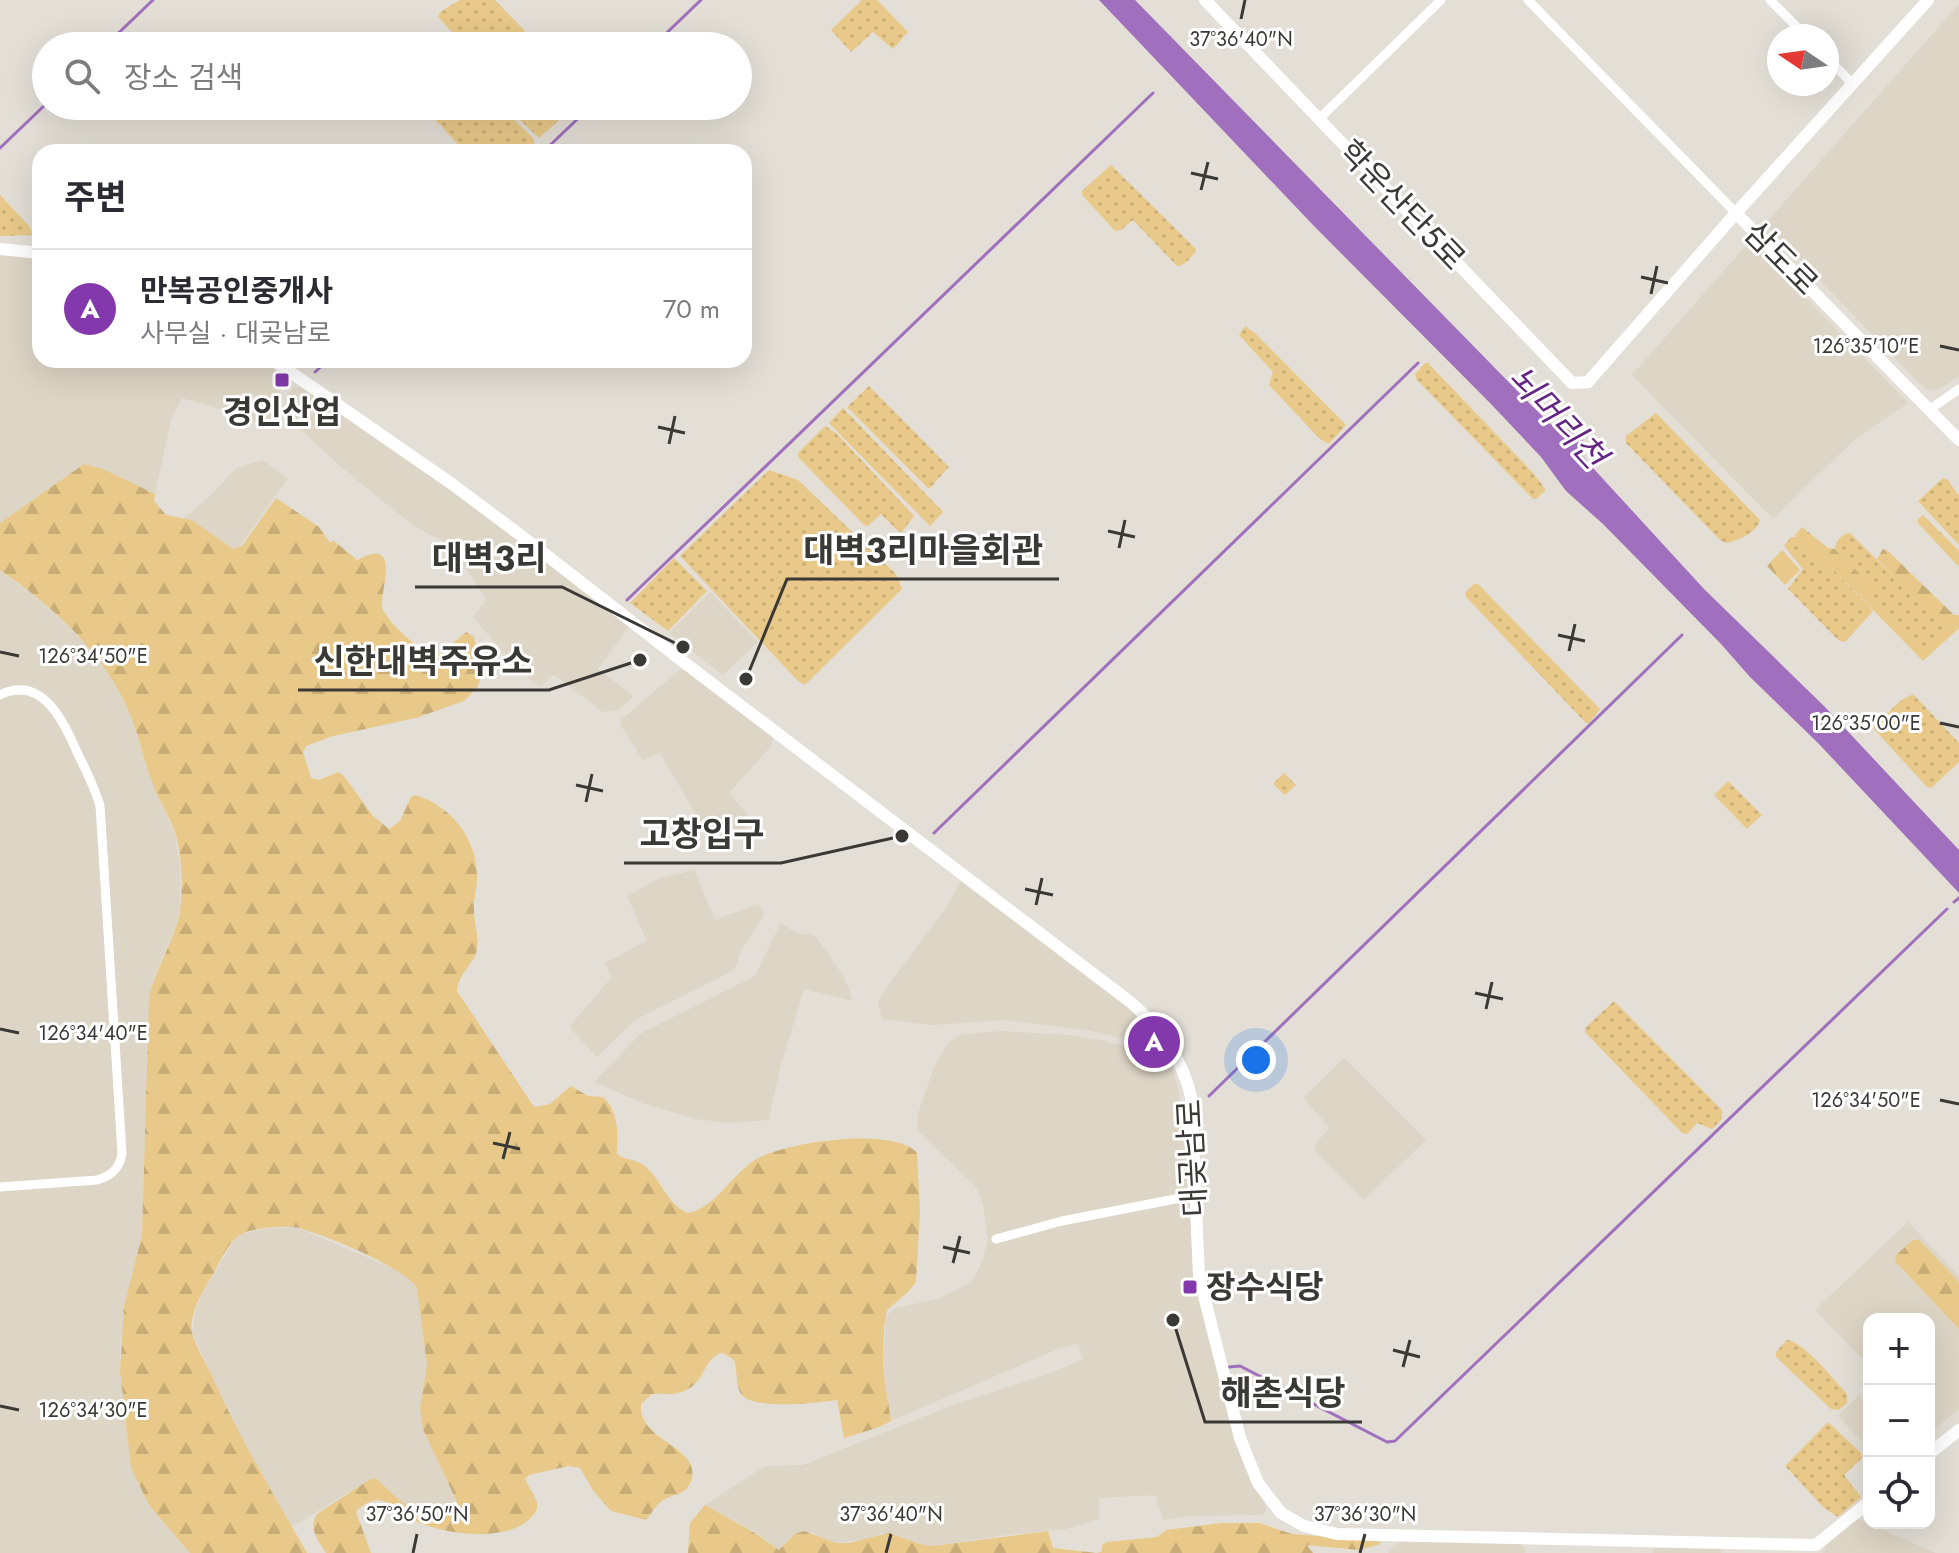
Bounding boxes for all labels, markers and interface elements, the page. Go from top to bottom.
north arrow [1767,24,1839,96]
text: 37°36'40"N [1189,25,1293,54]
search box [32,32,752,120]
icon: search [60,54,104,98]
text: 장소 검색 [124,56,243,99]
street label: 학운산단5로 [1328,130,1476,280]
text: 주변 [64,173,127,222]
street label: 삼도로 [1734,211,1828,305]
text: 만복공인중개사 [140,269,333,312]
text: A [80,290,100,328]
text: 70 m [663,290,720,328]
text: 사무실 · 대곶남로 [140,314,331,352]
text: 126°35'10"E [1813,332,1919,361]
water label: 뇌머리천 [1496,355,1620,482]
marker: 경인산업 [273,371,291,389]
place label: 경인산업 [223,389,341,435]
callout: 대벽3리마을회관 [787,521,1059,579]
text: 대벽3리마을회관 [803,526,1043,575]
callout: 대벽3리 [415,529,562,587]
text: 대벽3리 [432,534,546,583]
callout: 신한대벽주유소 [298,632,549,690]
text: 신한대벽주유소 [314,637,532,686]
text: 126°34'50"E [38,642,148,671]
text: 126°35'00"E [1811,709,1921,738]
callout: 고창입구 [624,805,781,863]
text: 고창입구 [639,810,765,859]
pin: A [1128,1012,1180,1072]
text: 126°34'40"E [38,1019,148,1048]
your location [1236,1040,1276,1080]
text: 126°34'50"E [1811,1086,1921,1115]
street label: 대곶남로 [1166,1098,1218,1218]
place label: 장수식당 [1206,1264,1324,1310]
marker: 장수식당 [1181,1278,1199,1296]
map controls [1863,1313,1935,1529]
button: + [1863,1313,1935,1385]
callout: 해촌식당 [1205,1364,1362,1422]
text: 해촌식당 [1220,1369,1346,1418]
button: − [1863,1385,1935,1457]
text: 126°34'30"E [39,1396,147,1425]
button: locate [1863,1457,1935,1529]
text: 37°36'50"N [366,1500,468,1529]
text: 37°36'40"N [839,1500,943,1529]
text: 37°36'30"N [1314,1500,1416,1529]

